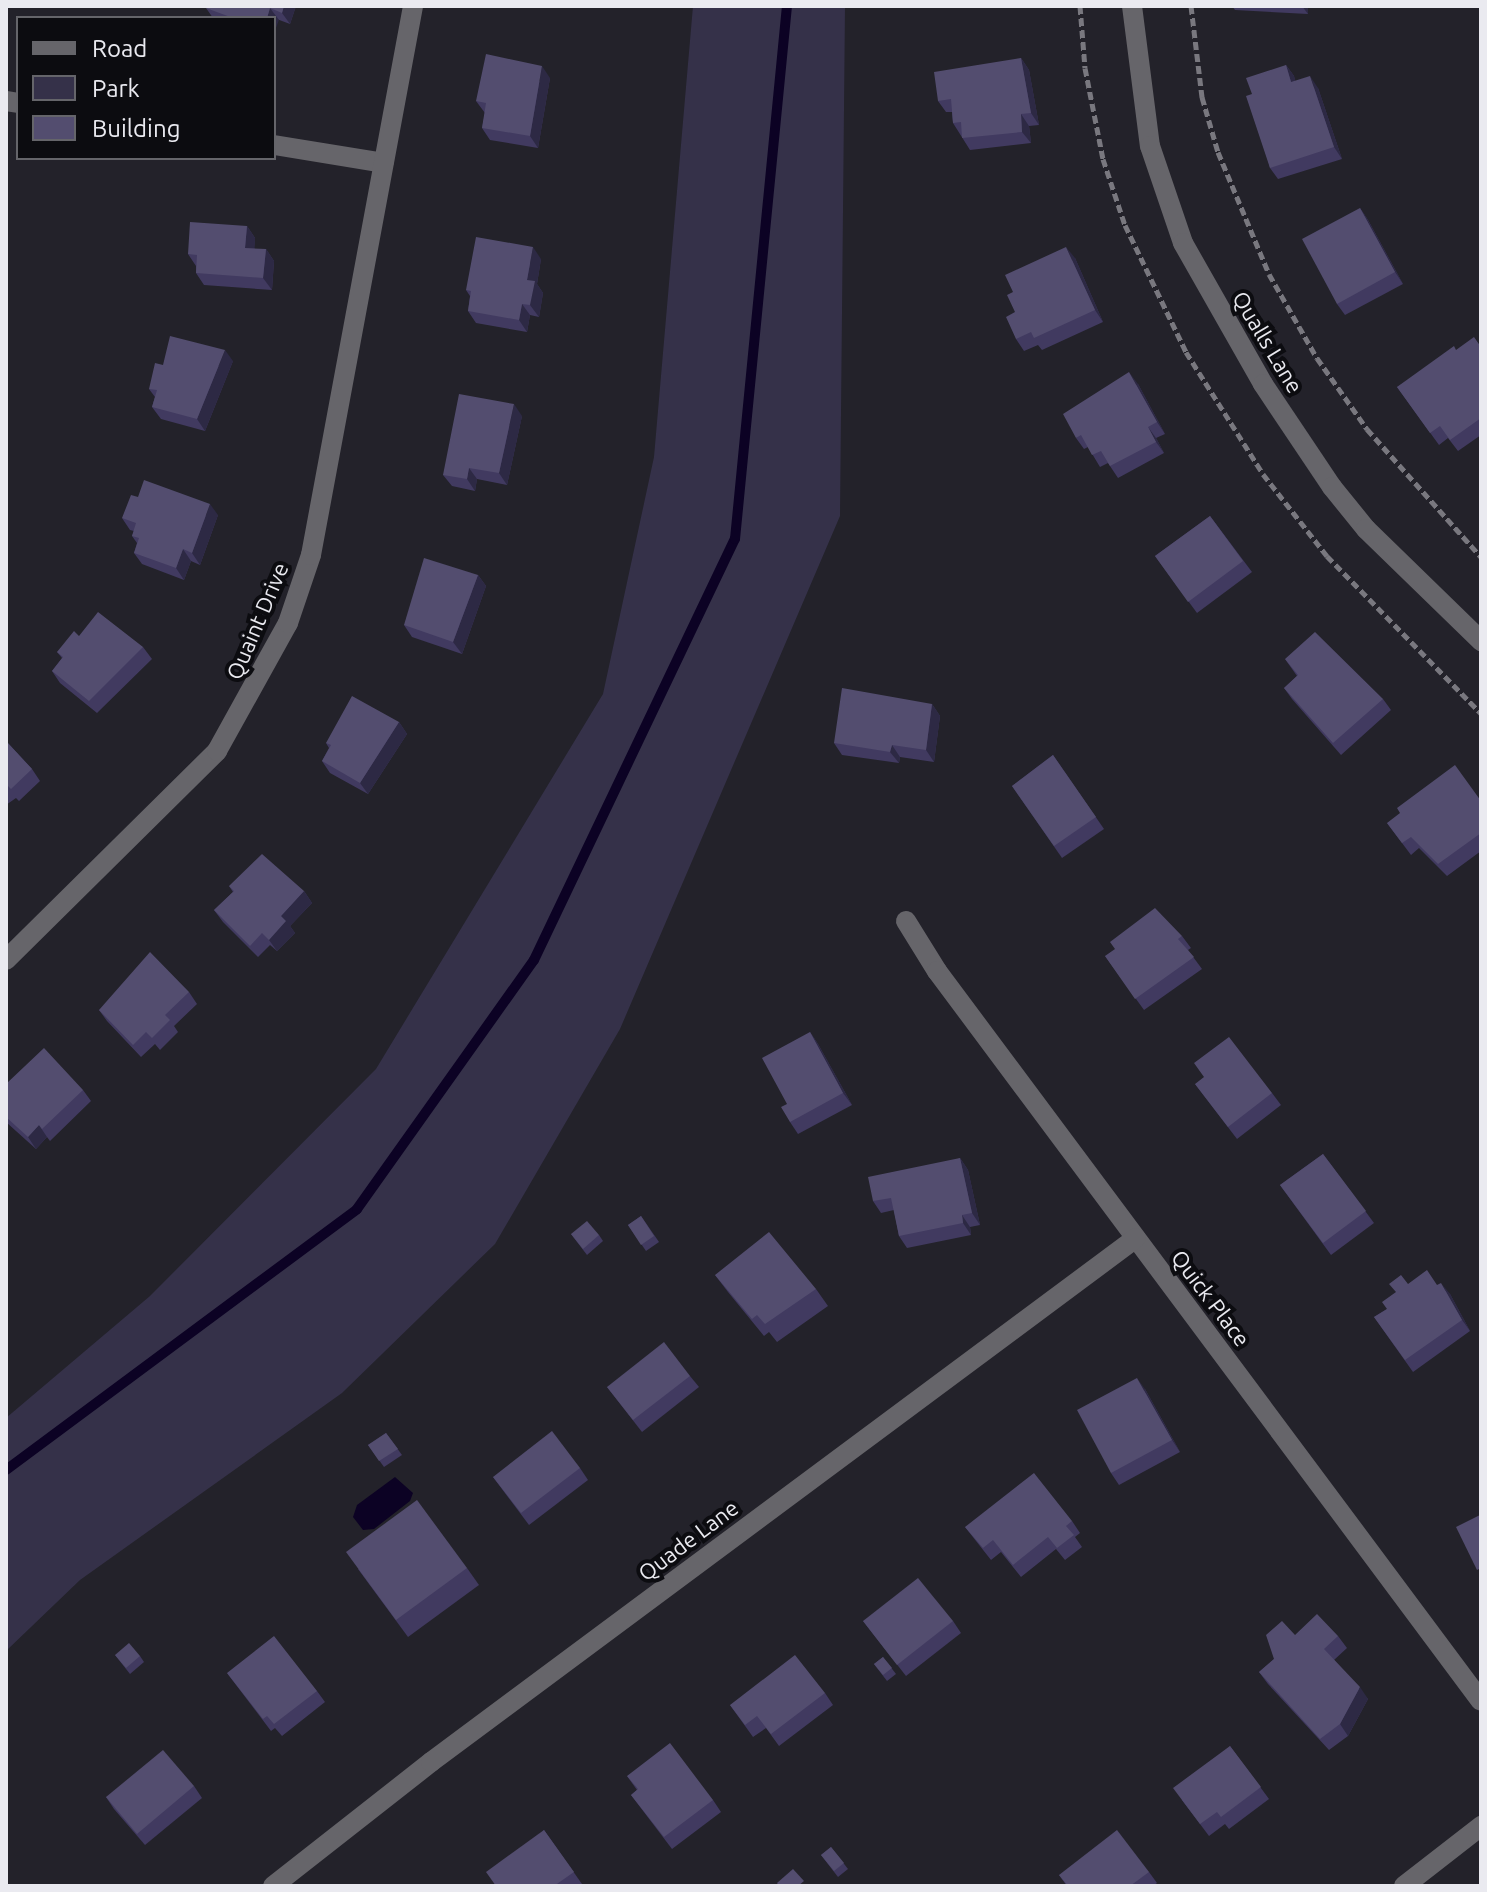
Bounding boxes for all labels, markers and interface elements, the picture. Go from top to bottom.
legend [16,16,276,160]
text: Road [92,35,147,62]
text: Park [92,75,140,102]
text: Building [92,115,180,142]
street label: Qualls Lane [1227,286,1309,398]
street label: Quaint Drive [221,559,293,683]
street label: Quick Place [1166,1245,1256,1351]
street label: Quade Lane [633,1494,743,1586]

